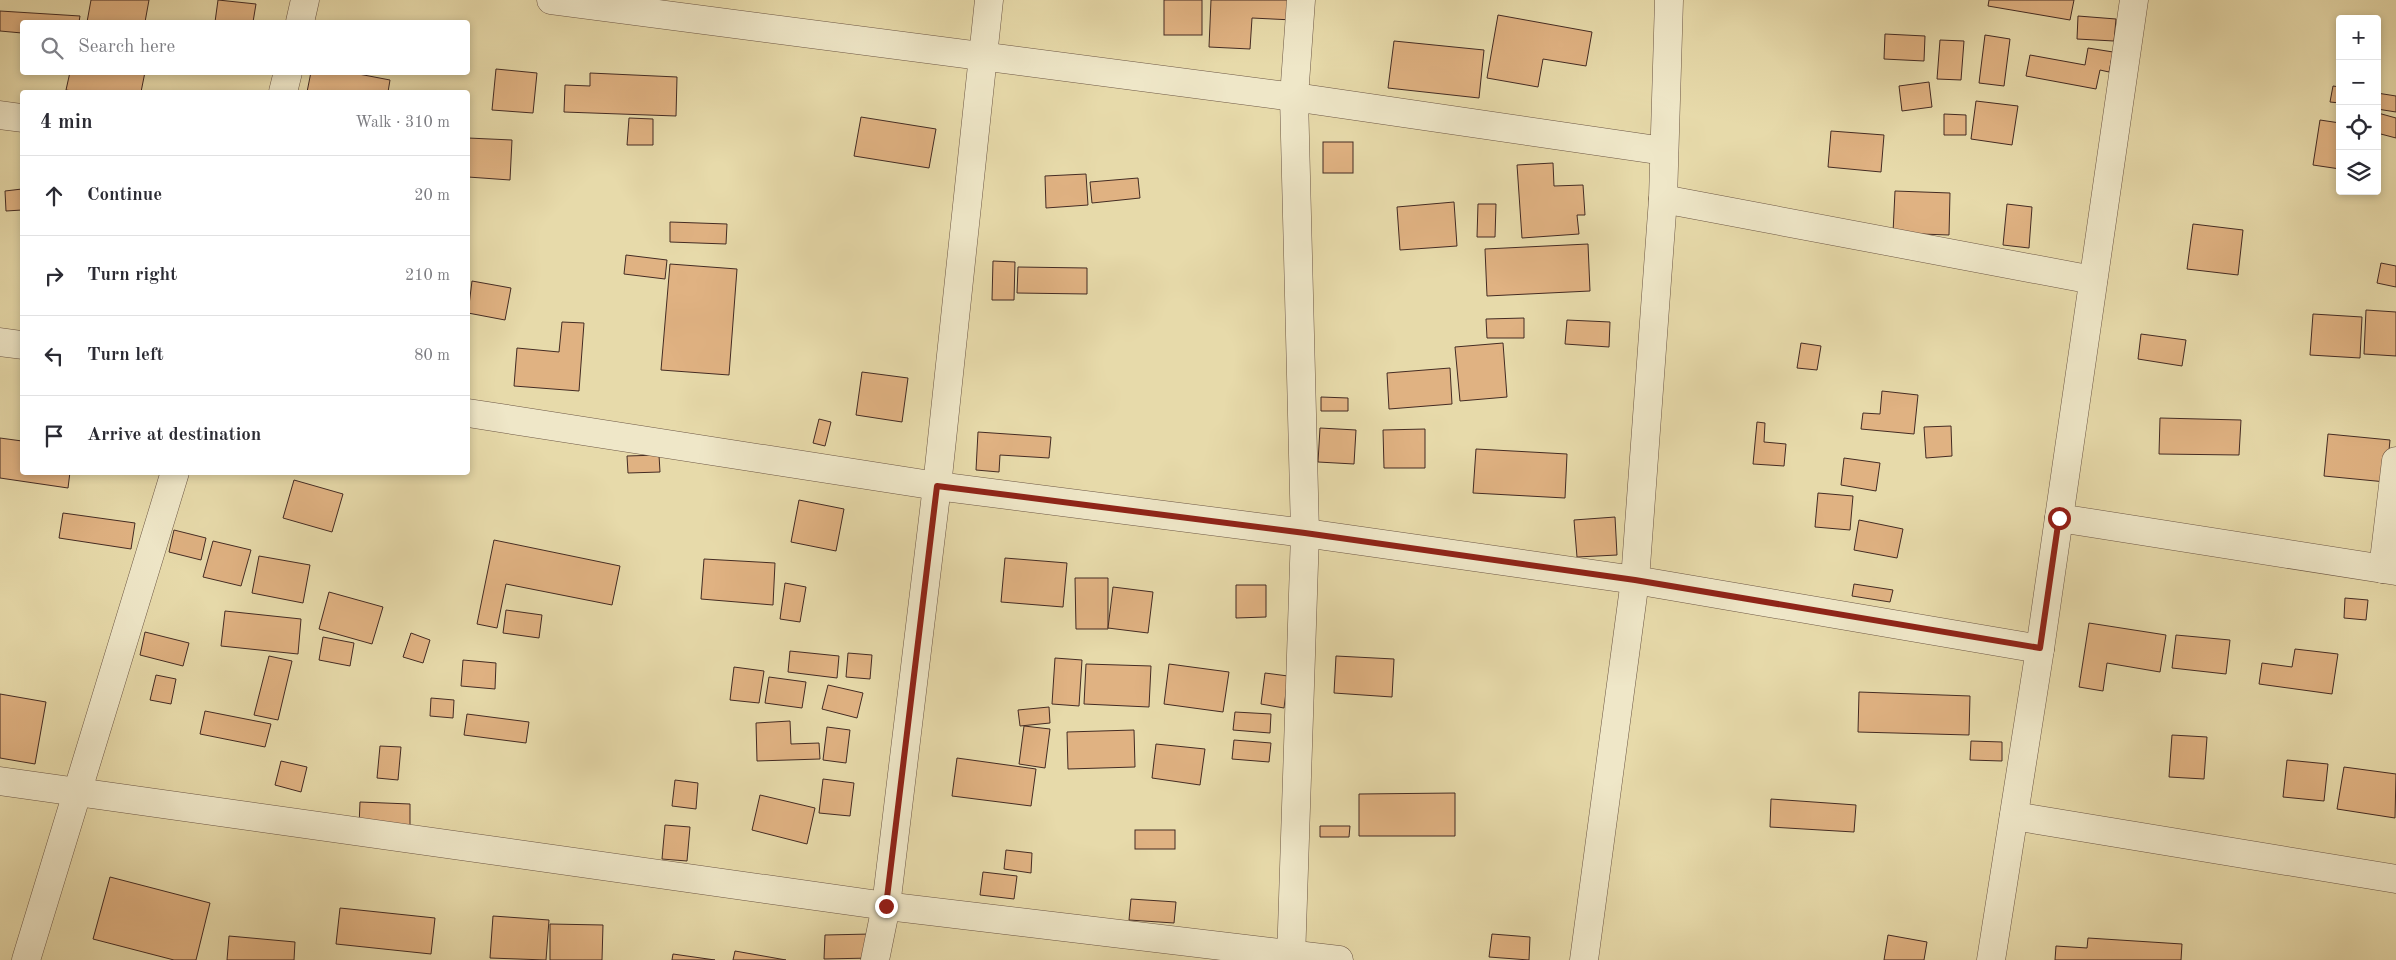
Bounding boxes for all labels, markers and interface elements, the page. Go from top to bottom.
map controls [2336,15,2381,195]
button: + [2336,15,2381,60]
search box [20,20,470,75]
icon: search [38,34,66,62]
text: Search here [78,38,175,57]
button: − [2336,60,2381,105]
button: locate [2336,105,2381,150]
text: 4 min [40,112,93,133]
text: Walk · 310 m [355,115,450,131]
button: layers [2336,150,2381,195]
icon: ahead [40,182,68,210]
text: Continue [87,186,162,205]
text: 20 m [414,188,450,204]
icon: right [40,262,68,290]
text: Turn right [87,266,177,285]
text: 210 m [405,268,450,284]
icon: left [40,342,68,370]
text: Turn left [87,346,164,365]
text: 80 m [414,348,450,364]
icon: arrive [40,422,68,450]
text: Arrive at destination [87,426,261,445]
route start [2048,507,2071,530]
route end [875,895,898,918]

